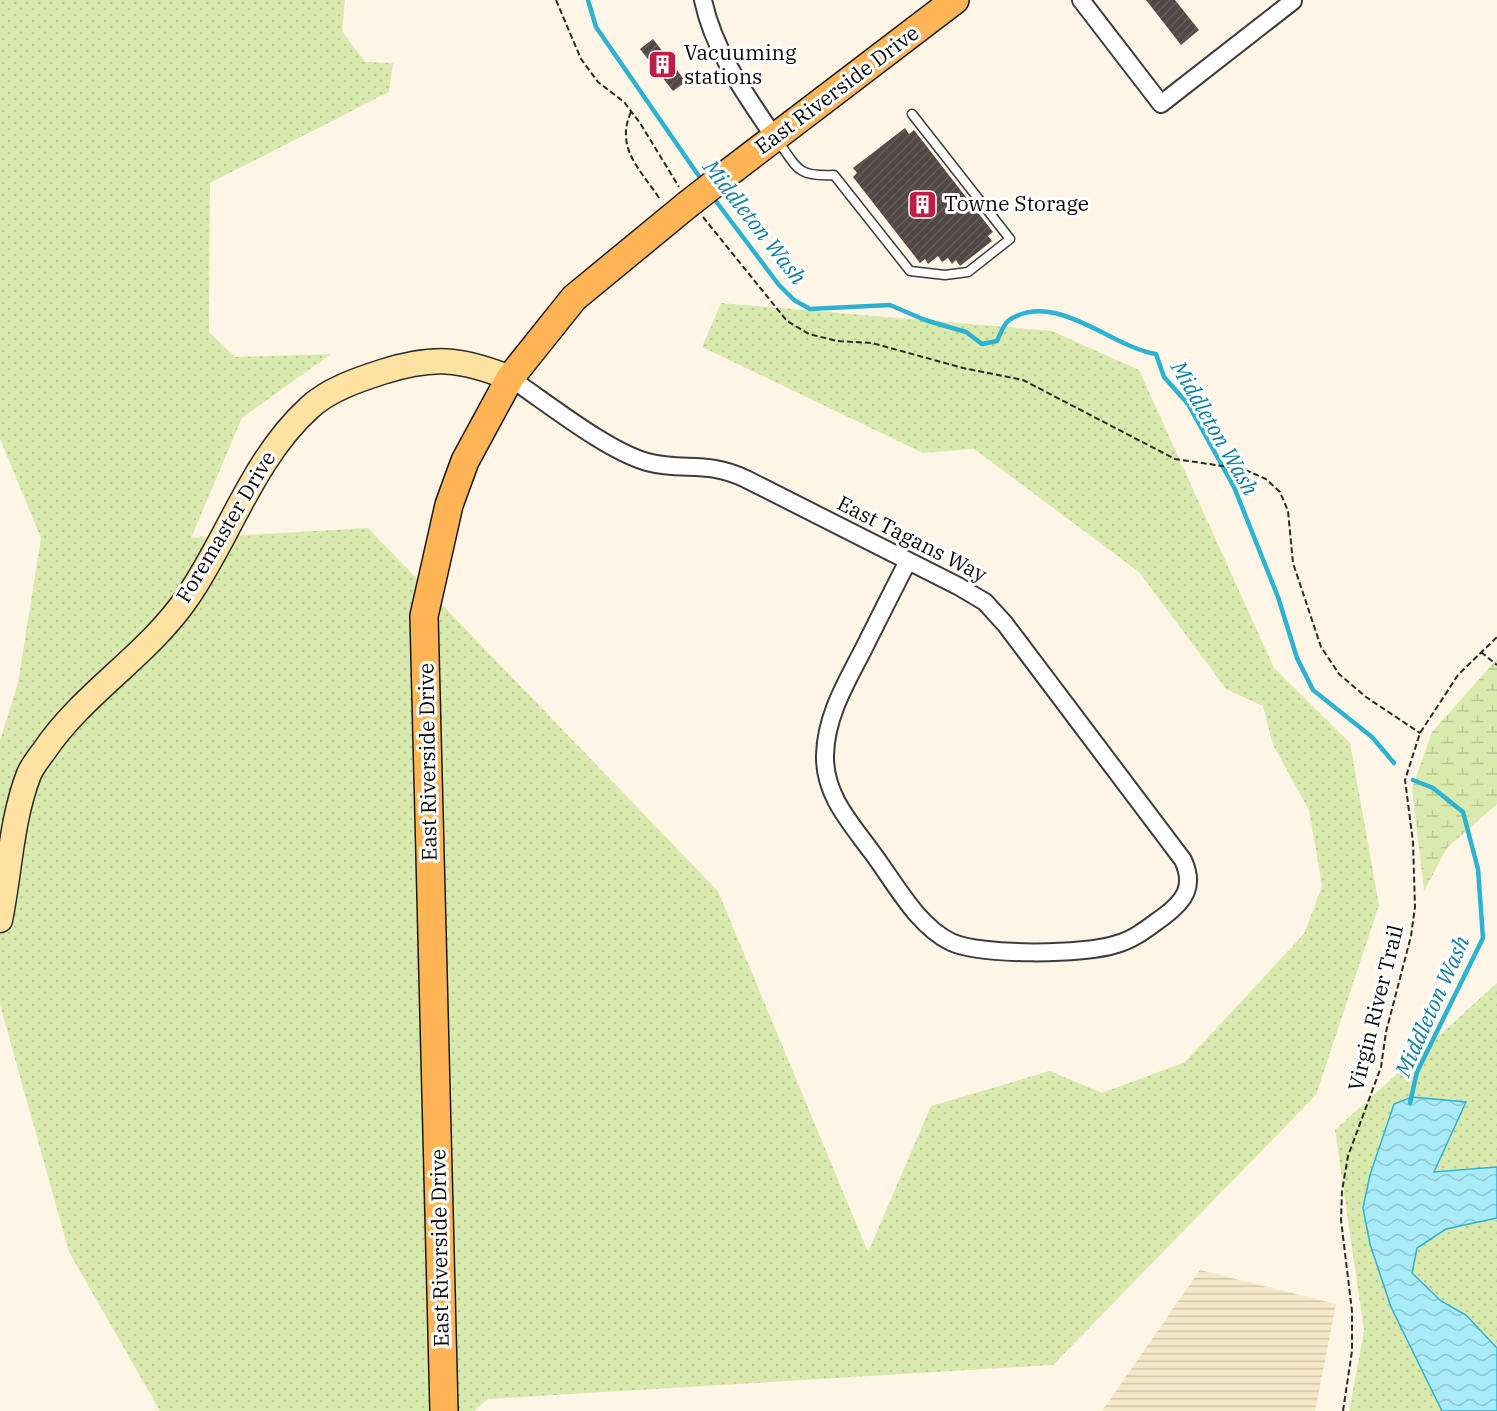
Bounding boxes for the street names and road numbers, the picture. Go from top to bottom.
street label: East Riverside Drive [749,18,924,160]
street label: Foremaster Drive [169,445,281,607]
street label: East Tagans Way [833,488,993,588]
street label: East Riverside Drive [411,663,443,861]
street label: Virgin River Trail [1341,922,1409,1094]
street label: East Riverside Drive [423,1149,455,1347]

